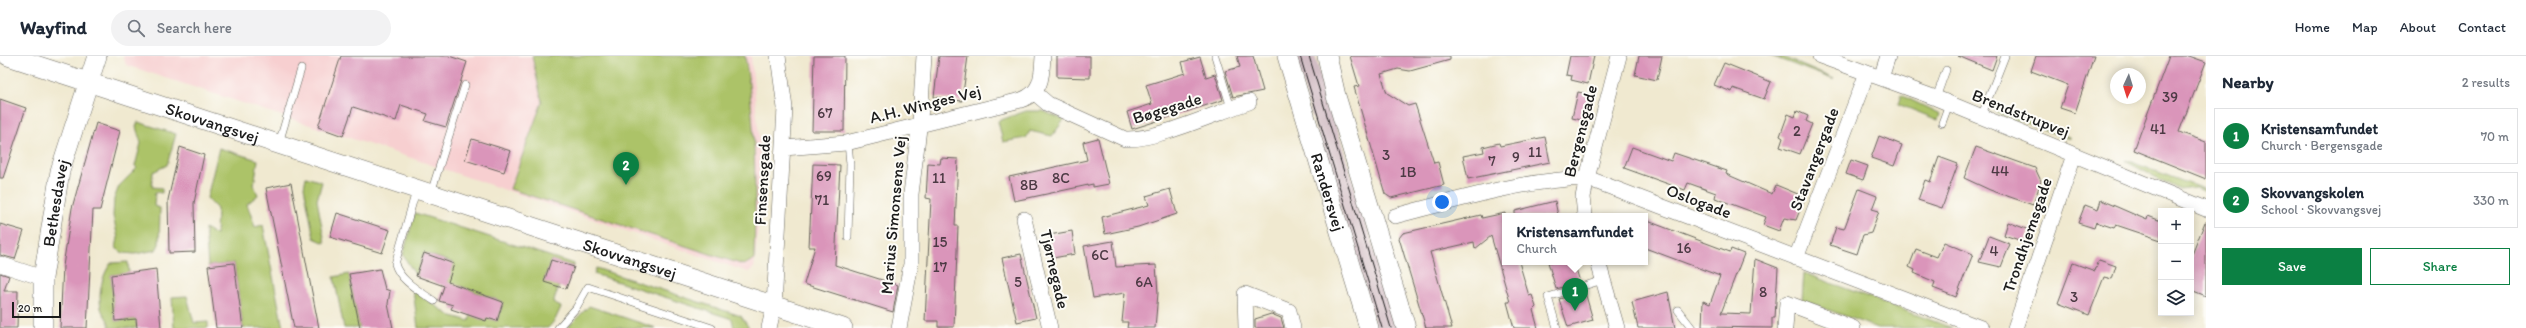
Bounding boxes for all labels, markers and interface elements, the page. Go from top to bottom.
search box [111,10,391,46]
text: Wayfind [20,16,87,39]
icon: search [125,17,147,39]
text: Search here [157,19,232,37]
text: Home [2295,19,2330,36]
text: Map [2352,19,2378,36]
text: About [2400,19,2436,36]
text: Contact [2458,19,2506,36]
north arrow [2110,68,2146,104]
text: Nearby [2222,72,2274,92]
text: 2 results [2462,75,2510,90]
street label: A.H. Winges Vej [867,81,983,127]
street label: Bergensgade [1559,83,1601,179]
street label: Brendstrupvej [1969,84,2073,142]
street label: Bøgegade [1130,88,1204,128]
house number: 39 [2162,88,2178,106]
street label: Skovvangsvej [163,98,262,147]
house number: 67 [817,104,833,122]
street label: Stavangergade [1785,105,1843,213]
house number: 41 [2150,120,2166,138]
text: Kristensamfundet [2261,120,2378,138]
house number: 2 [1793,122,1801,140]
text: 1 [2233,129,2239,144]
text: 70 m [2481,129,2509,144]
street label: Finsensgade [750,134,774,226]
street label: Marius Simonsens Vej [876,135,910,295]
text: Church · Bergensgade [2261,138,2383,153]
house number: 11 [1528,143,1542,161]
house number: 3 [1382,146,1390,164]
house number: 9 [1512,148,1520,166]
street label: Randersvej [1307,151,1349,233]
pin: 2 [613,152,639,185]
house number: 7 [1488,152,1496,170]
street label: Bethesdavej [38,157,73,248]
house number: 44 [1991,162,2009,180]
house number: 1B [1400,163,1417,181]
house number: 69 [816,167,832,185]
house number: 11 [932,169,946,187]
house number: 8C [1052,169,1070,187]
street label: Trondhjemsgade [1998,175,2056,295]
house number: 8B [1020,176,1038,194]
street label: Oslogade [1664,179,1734,223]
text: Skovvangskolen [2261,184,2364,202]
house number: 71 [815,191,829,209]
your location [1432,192,1452,212]
text: 2 [2233,193,2239,208]
text: 330 m [2473,193,2509,208]
text: School · Skovvangsvej [2261,202,2381,217]
map controls [2158,208,2194,316]
button: + [2158,208,2194,244]
popup [1502,213,1648,265]
text: Kristensamfundet [1516,223,1634,241]
street label: Tjørnegade [1036,227,1074,311]
house number: 15 [933,233,948,251]
street label: Skovvangsvej [581,234,679,283]
house number: 16 [1677,239,1692,257]
text: Church [1516,241,1557,256]
house number: 4 [1989,242,1999,260]
button: − [2158,244,2194,280]
house number: 6C [1091,246,1109,264]
button: Save [2222,248,2362,285]
button: Share [2370,248,2510,285]
house number: 17 [933,258,948,276]
house number: 5 [1014,273,1022,291]
house number: 6A [1135,273,1153,291]
pin: 1 [1562,278,1588,311]
button: layers [2158,280,2194,316]
house number: 8 [1759,283,1767,301]
house number: 3 [2070,288,2078,306]
scale bar [12,300,61,319]
text: 20 m [18,302,42,315]

